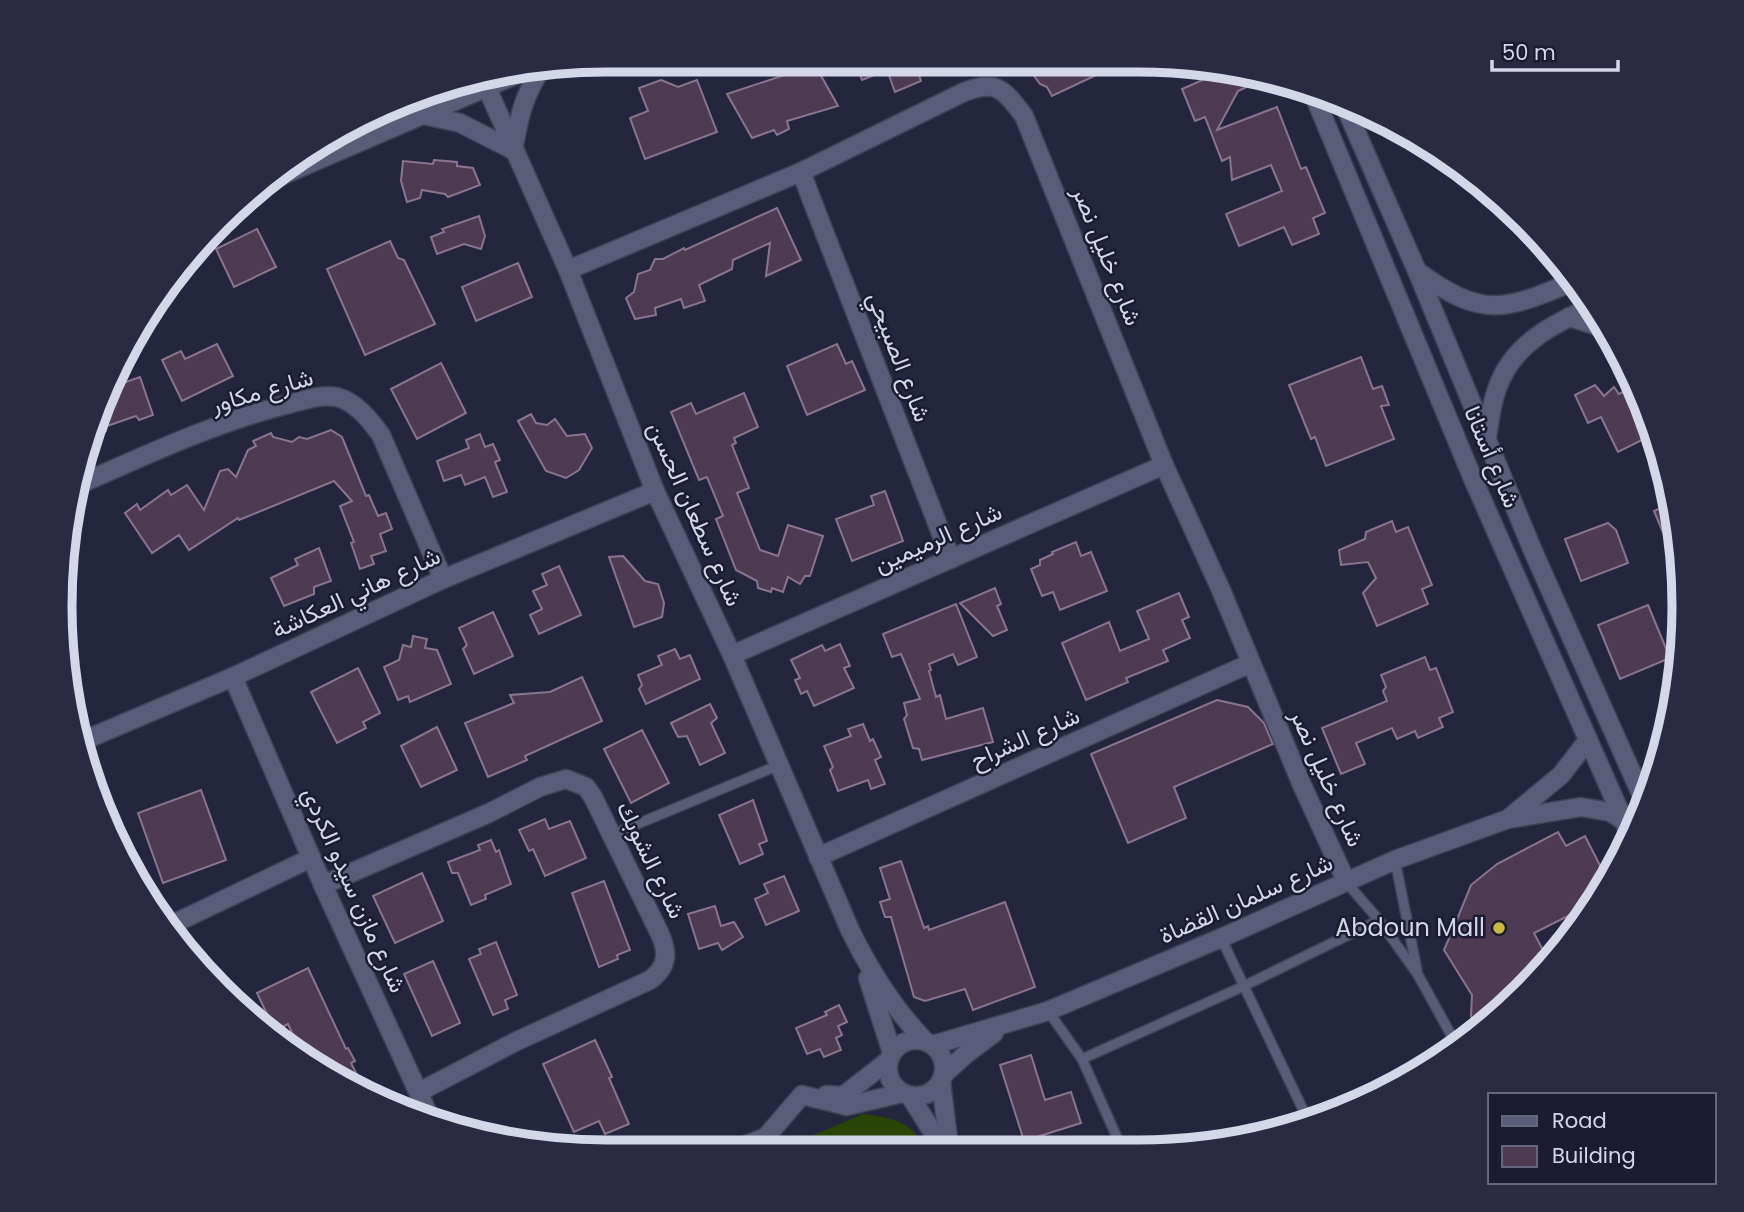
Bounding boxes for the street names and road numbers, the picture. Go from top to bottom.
street label: شارع خليل نصر [1064,180,1150,330]
street label: شارع الصبيحي [857,287,939,428]
street label: شارع مكاور [206,360,317,421]
street label: شارع أستانا [1456,401,1529,513]
street label: شارع سطعان الحسن [640,416,751,611]
street label: شارع الرميمين [869,495,1007,580]
street label: شارع هاني العكاشة [266,539,447,649]
street label: شارع الشراح [965,699,1085,776]
street label: شارع خليل نصر [1282,703,1372,852]
street label: شارع مازن سيدو الكردي [292,782,415,999]
street label: شارع الشوبك [609,795,694,924]
street label: شارع سلمان القضاة [1154,846,1338,952]

